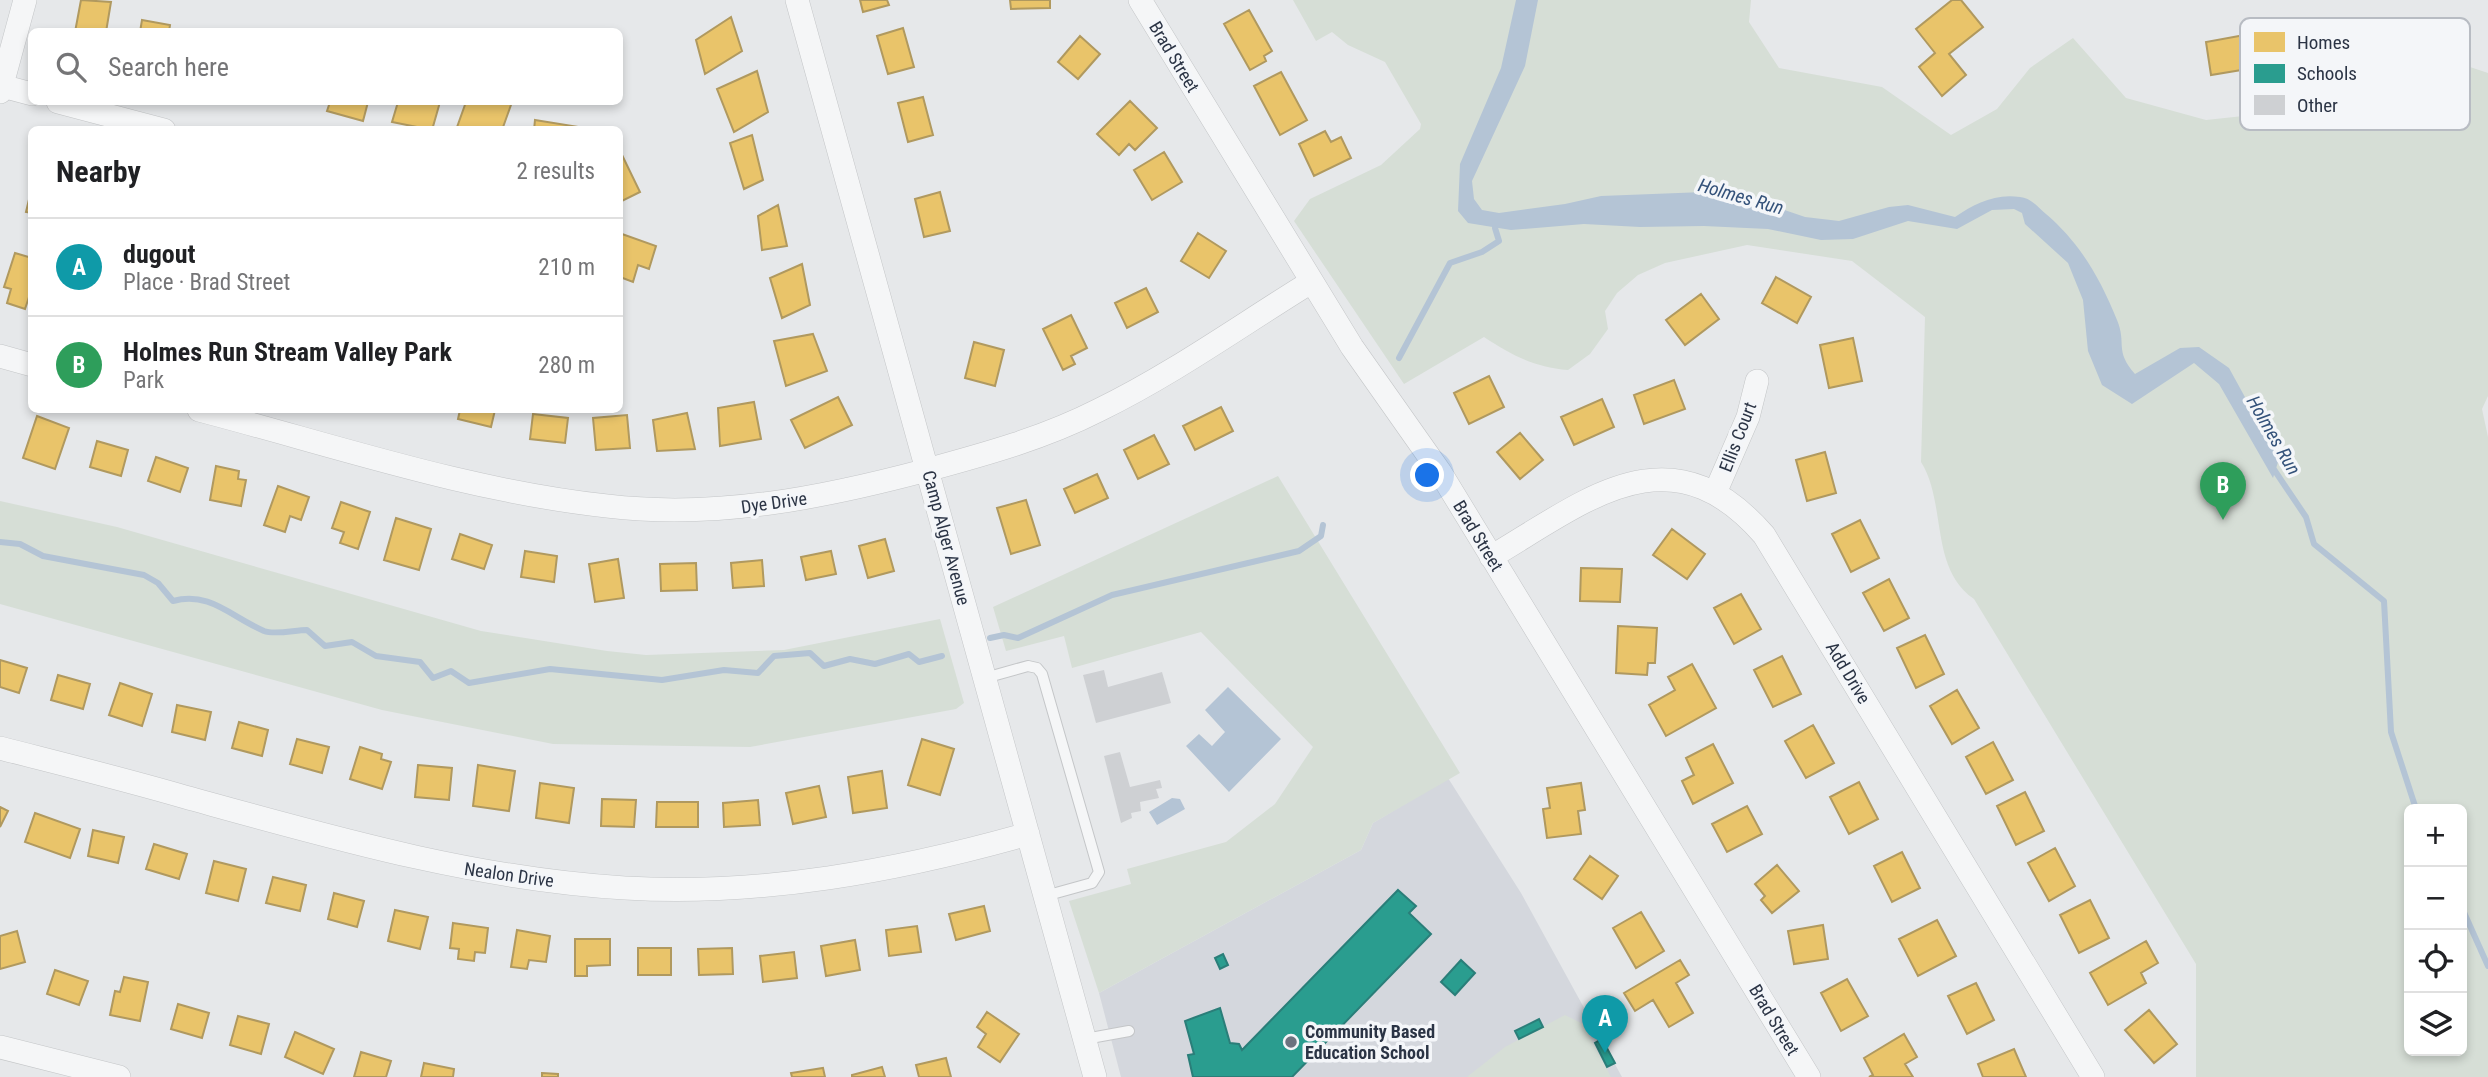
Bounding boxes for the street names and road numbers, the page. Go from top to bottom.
street label: Brad Street [1145,18,1204,96]
street label: Ellis Court [1715,399,1760,475]
street label: Camp Alger Avenue [918,468,975,608]
street label: Dye Drive [740,488,808,518]
street label: Brad Street [1449,497,1508,575]
street label: Add Drive [1822,638,1875,707]
street label: Nealon Drive [463,858,555,891]
street label: Brad Street [1745,981,1804,1059]

